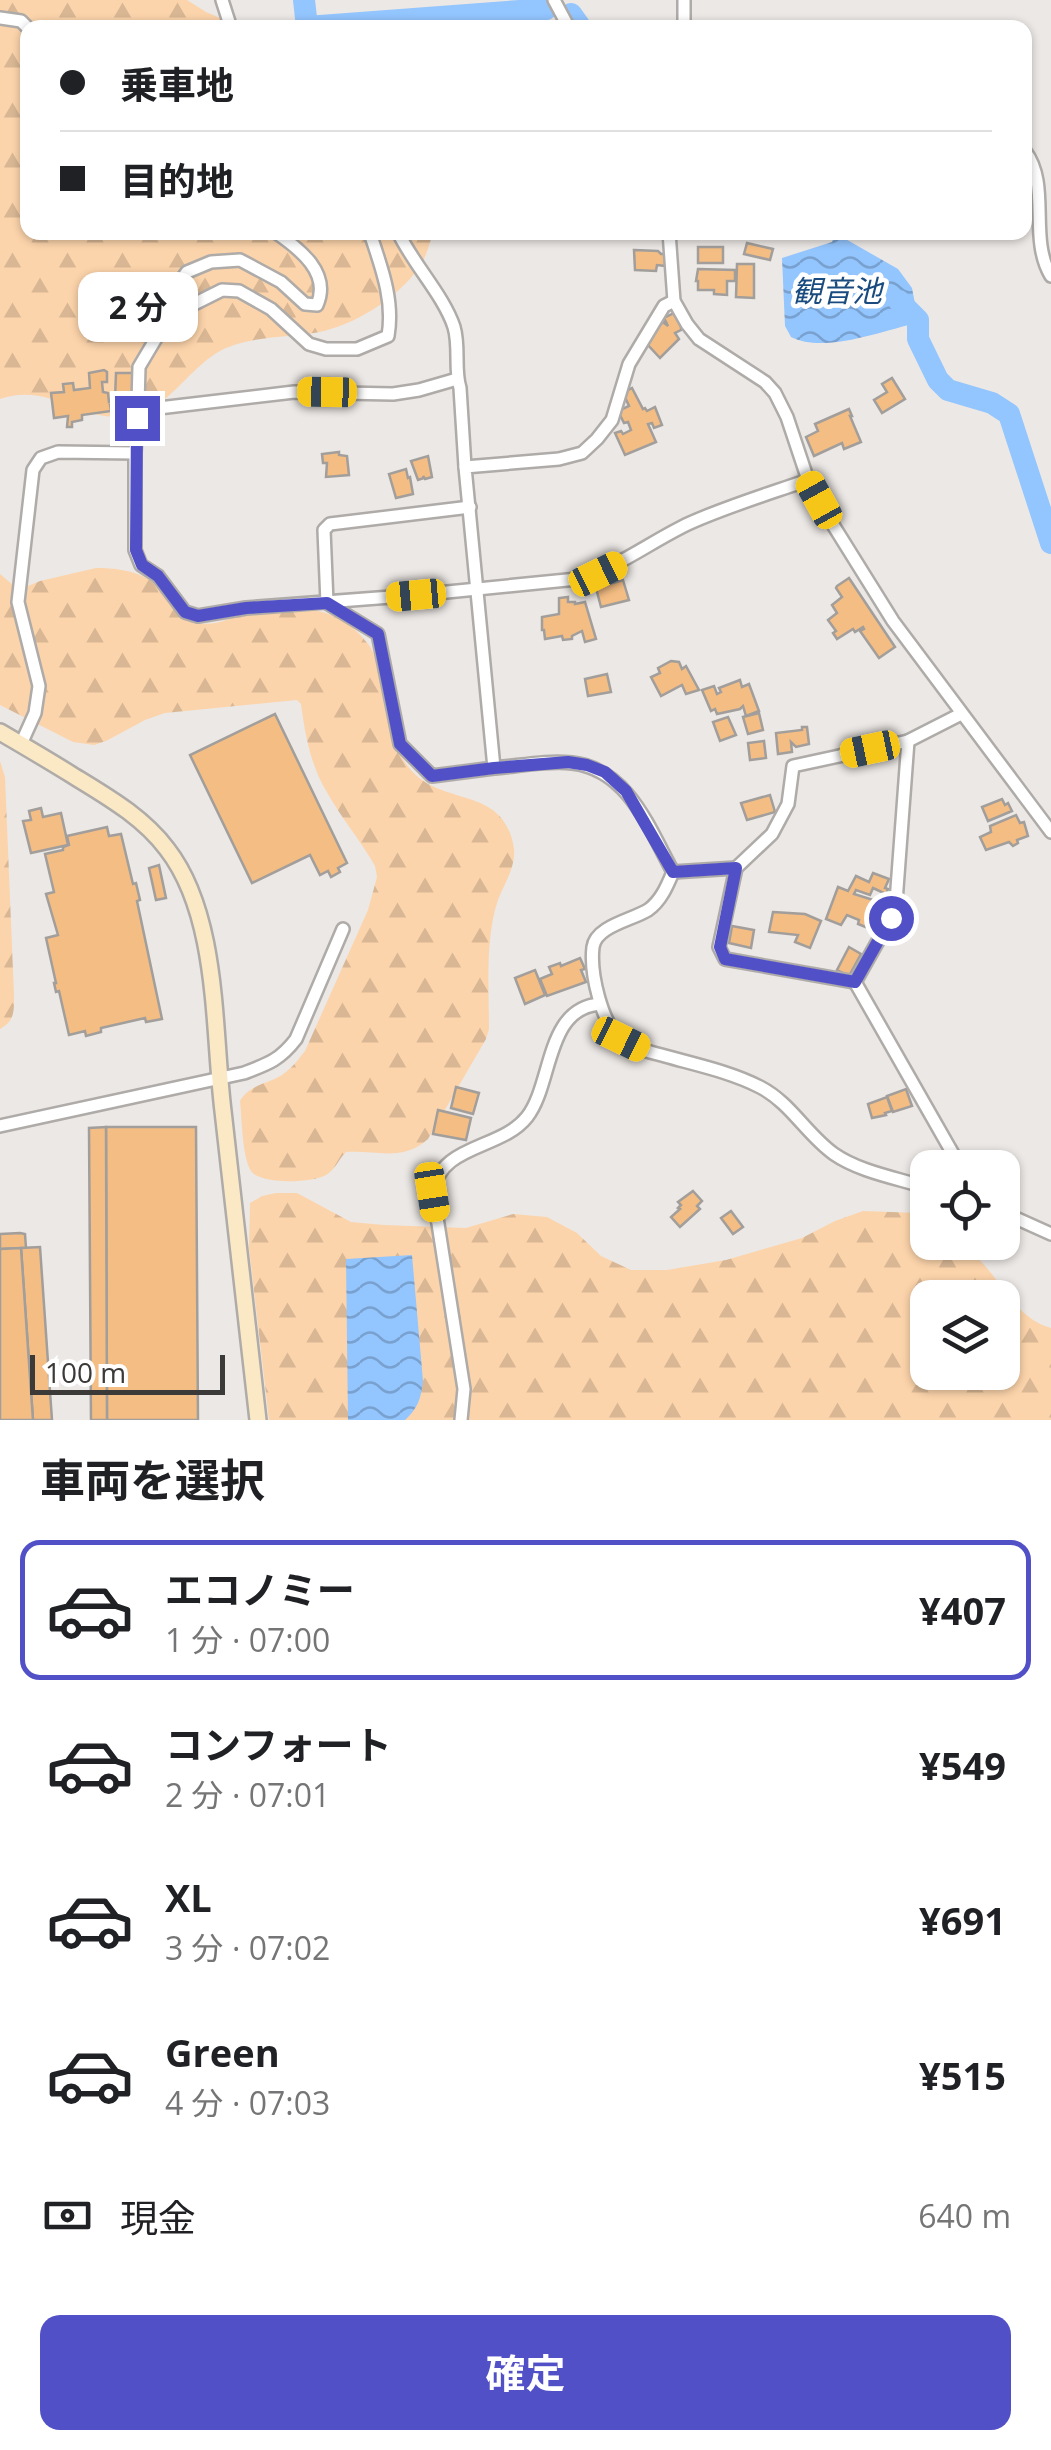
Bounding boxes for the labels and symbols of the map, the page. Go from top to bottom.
water label: 観音池 [792,270,885,311]
callout: 2 分 [77,273,197,343]
car [297,376,357,408]
route end [115,396,160,441]
car [791,466,847,534]
car [564,547,632,601]
car [385,577,447,613]
car [838,728,902,770]
route start [869,896,914,941]
car [587,1012,655,1066]
car [412,1160,452,1224]
scale bar [30,1350,225,1394]

